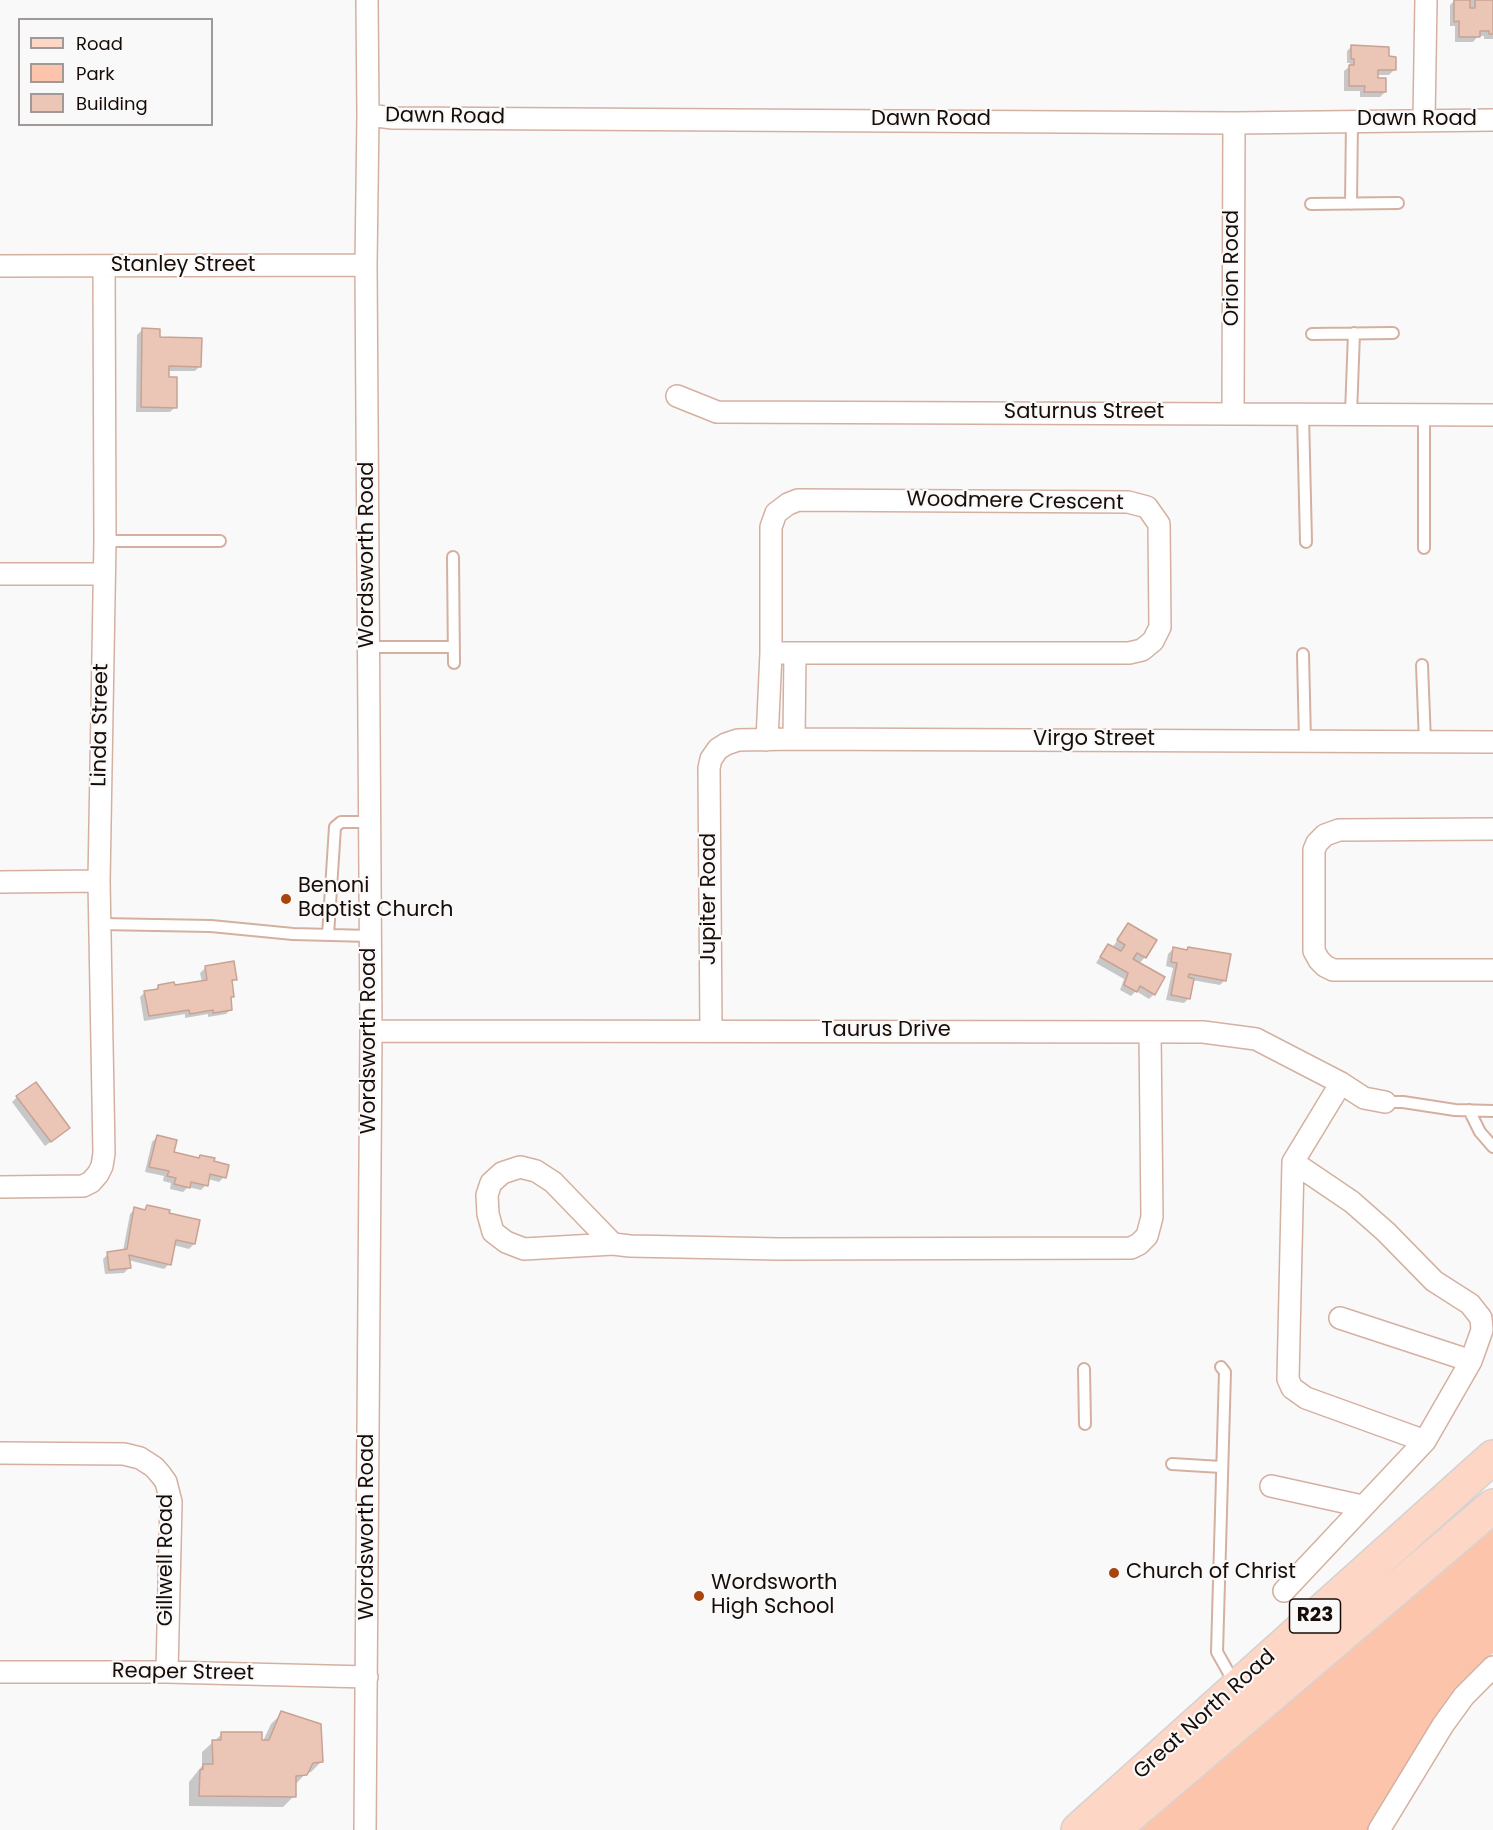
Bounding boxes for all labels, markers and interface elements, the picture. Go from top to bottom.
legend [18,18,213,126]
text: Road [76,31,123,56]
text: Park [76,61,115,86]
text: Building [76,91,148,116]
street label: Dawn Road [385,103,505,131]
street label: Dawn Road [871,107,991,133]
street label: Dawn Road [1357,107,1477,133]
street label: Orion Road [1220,210,1246,326]
street label: Stanley Street [111,253,255,279]
street label: Saturnus Street [1004,400,1164,426]
street label: Wordsworth Road [355,462,381,648]
street label: Woodmere Crescent [906,488,1124,516]
street label: Linda Street [87,663,115,787]
street label: Virgo Street [1033,727,1155,753]
street label: Jupiter Road [697,833,723,965]
place label: Benoni Baptist Church [298,874,453,924]
marker: Benoni Baptist Church [279,892,293,906]
street label: Wordsworth Road [357,948,383,1134]
street label: Taurus Drive [821,1018,951,1044]
street label: Wordsworth Road [355,1434,381,1620]
street label: Gillwell Road [154,1494,180,1626]
place label: Church of Christ [1126,1560,1296,1586]
marker: Church of Christ [1107,1566,1121,1580]
place label: Wordsworth High School [711,1571,838,1621]
marker: Wordsworth High School [692,1589,706,1603]
road number: R23 [1290,1599,1340,1633]
street label: Great North Road [1129,1645,1281,1785]
street label: Reaper Street [112,1659,254,1687]

